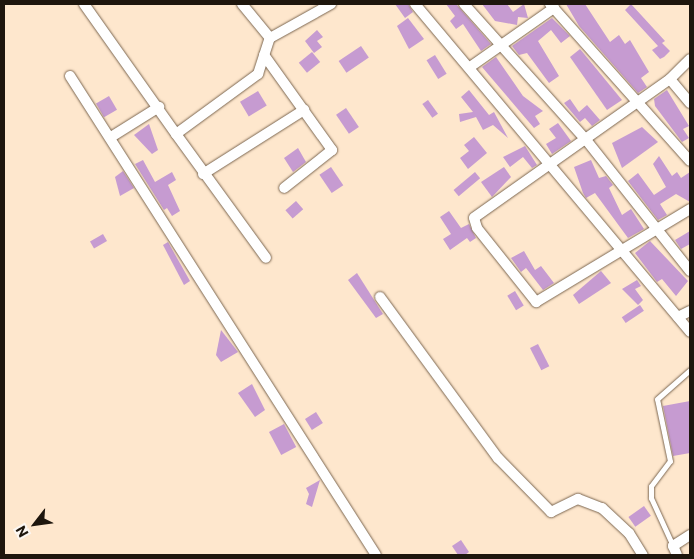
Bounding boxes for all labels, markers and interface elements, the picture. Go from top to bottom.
north arrow [10,499,60,549]
text: N [12,523,32,541]

